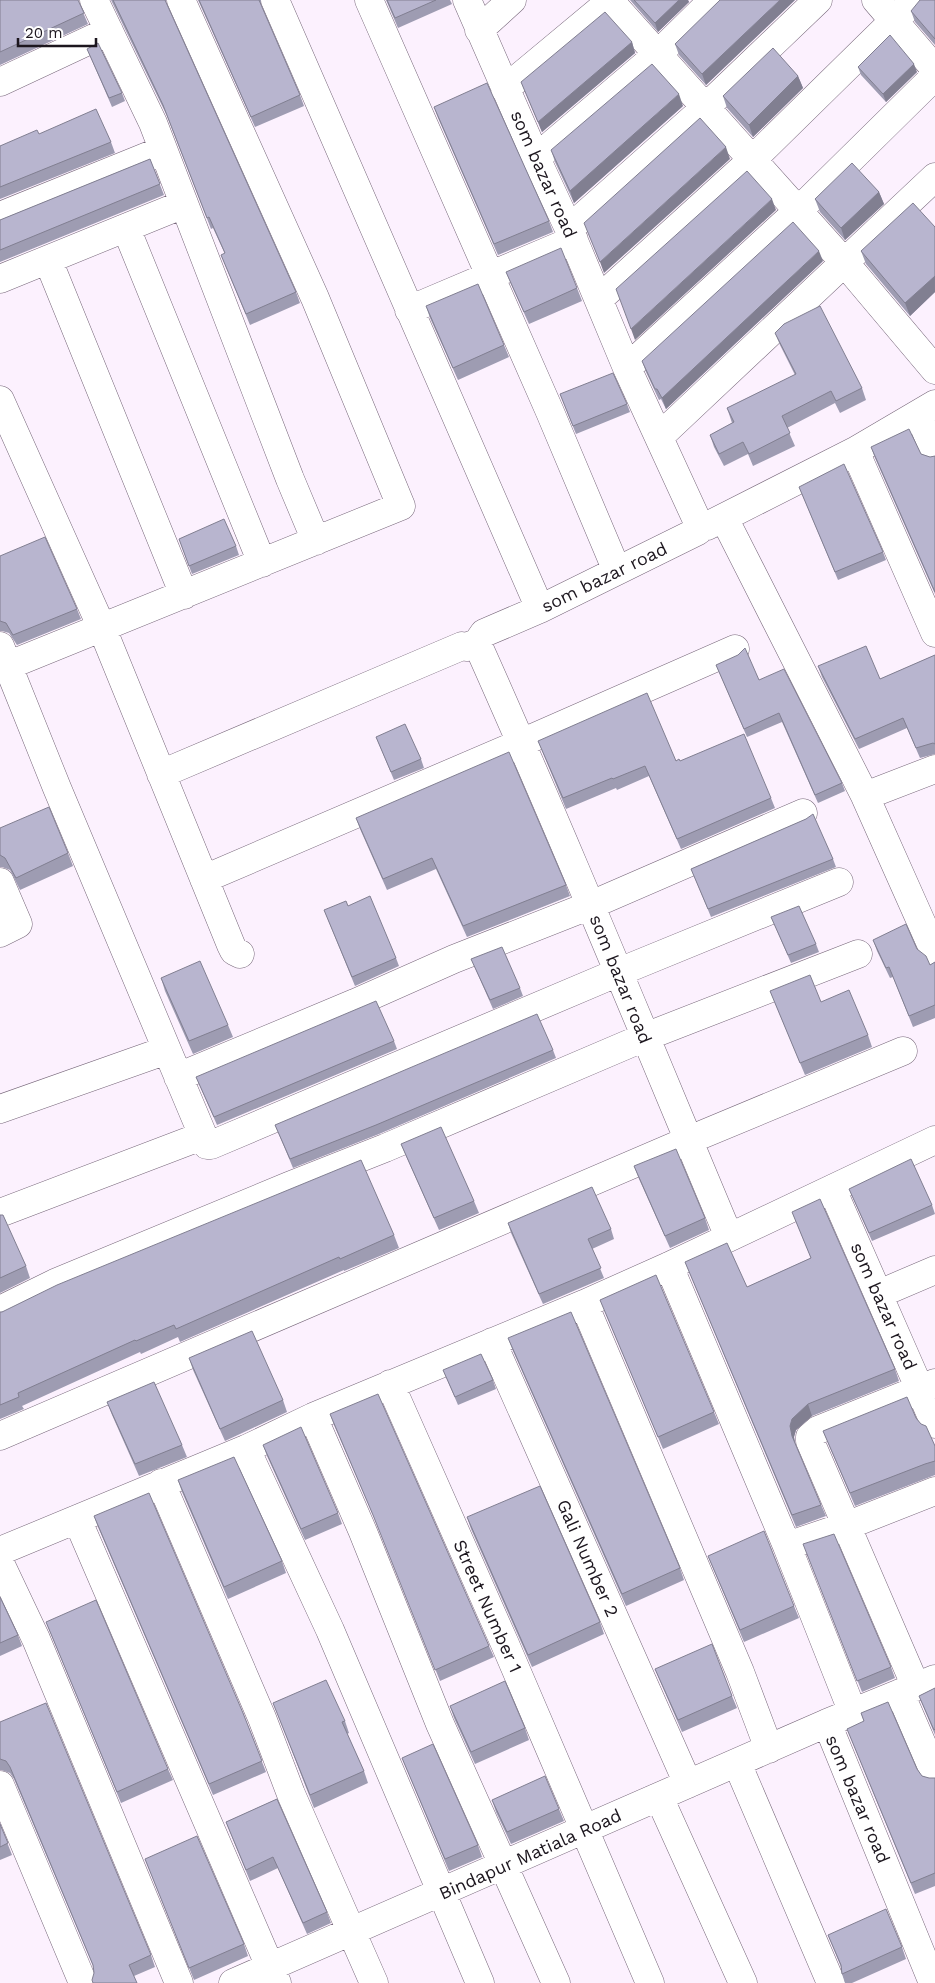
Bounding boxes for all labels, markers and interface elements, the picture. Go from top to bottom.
scale bar [18,15,95,47]
text: 20 m [25,24,63,42]
street label: som bazar road [506,107,582,241]
street label: som bazar road [538,537,670,617]
street label: som bazar road [586,911,656,1047]
street label: som bazar road [846,1239,922,1373]
street label: Gali Number 2 [553,1496,623,1620]
street label: Street Number 1 [449,1536,527,1676]
street label: som bazar road [822,1732,894,1866]
street label: Bindapur Matiala Road [435,1804,625,1904]

